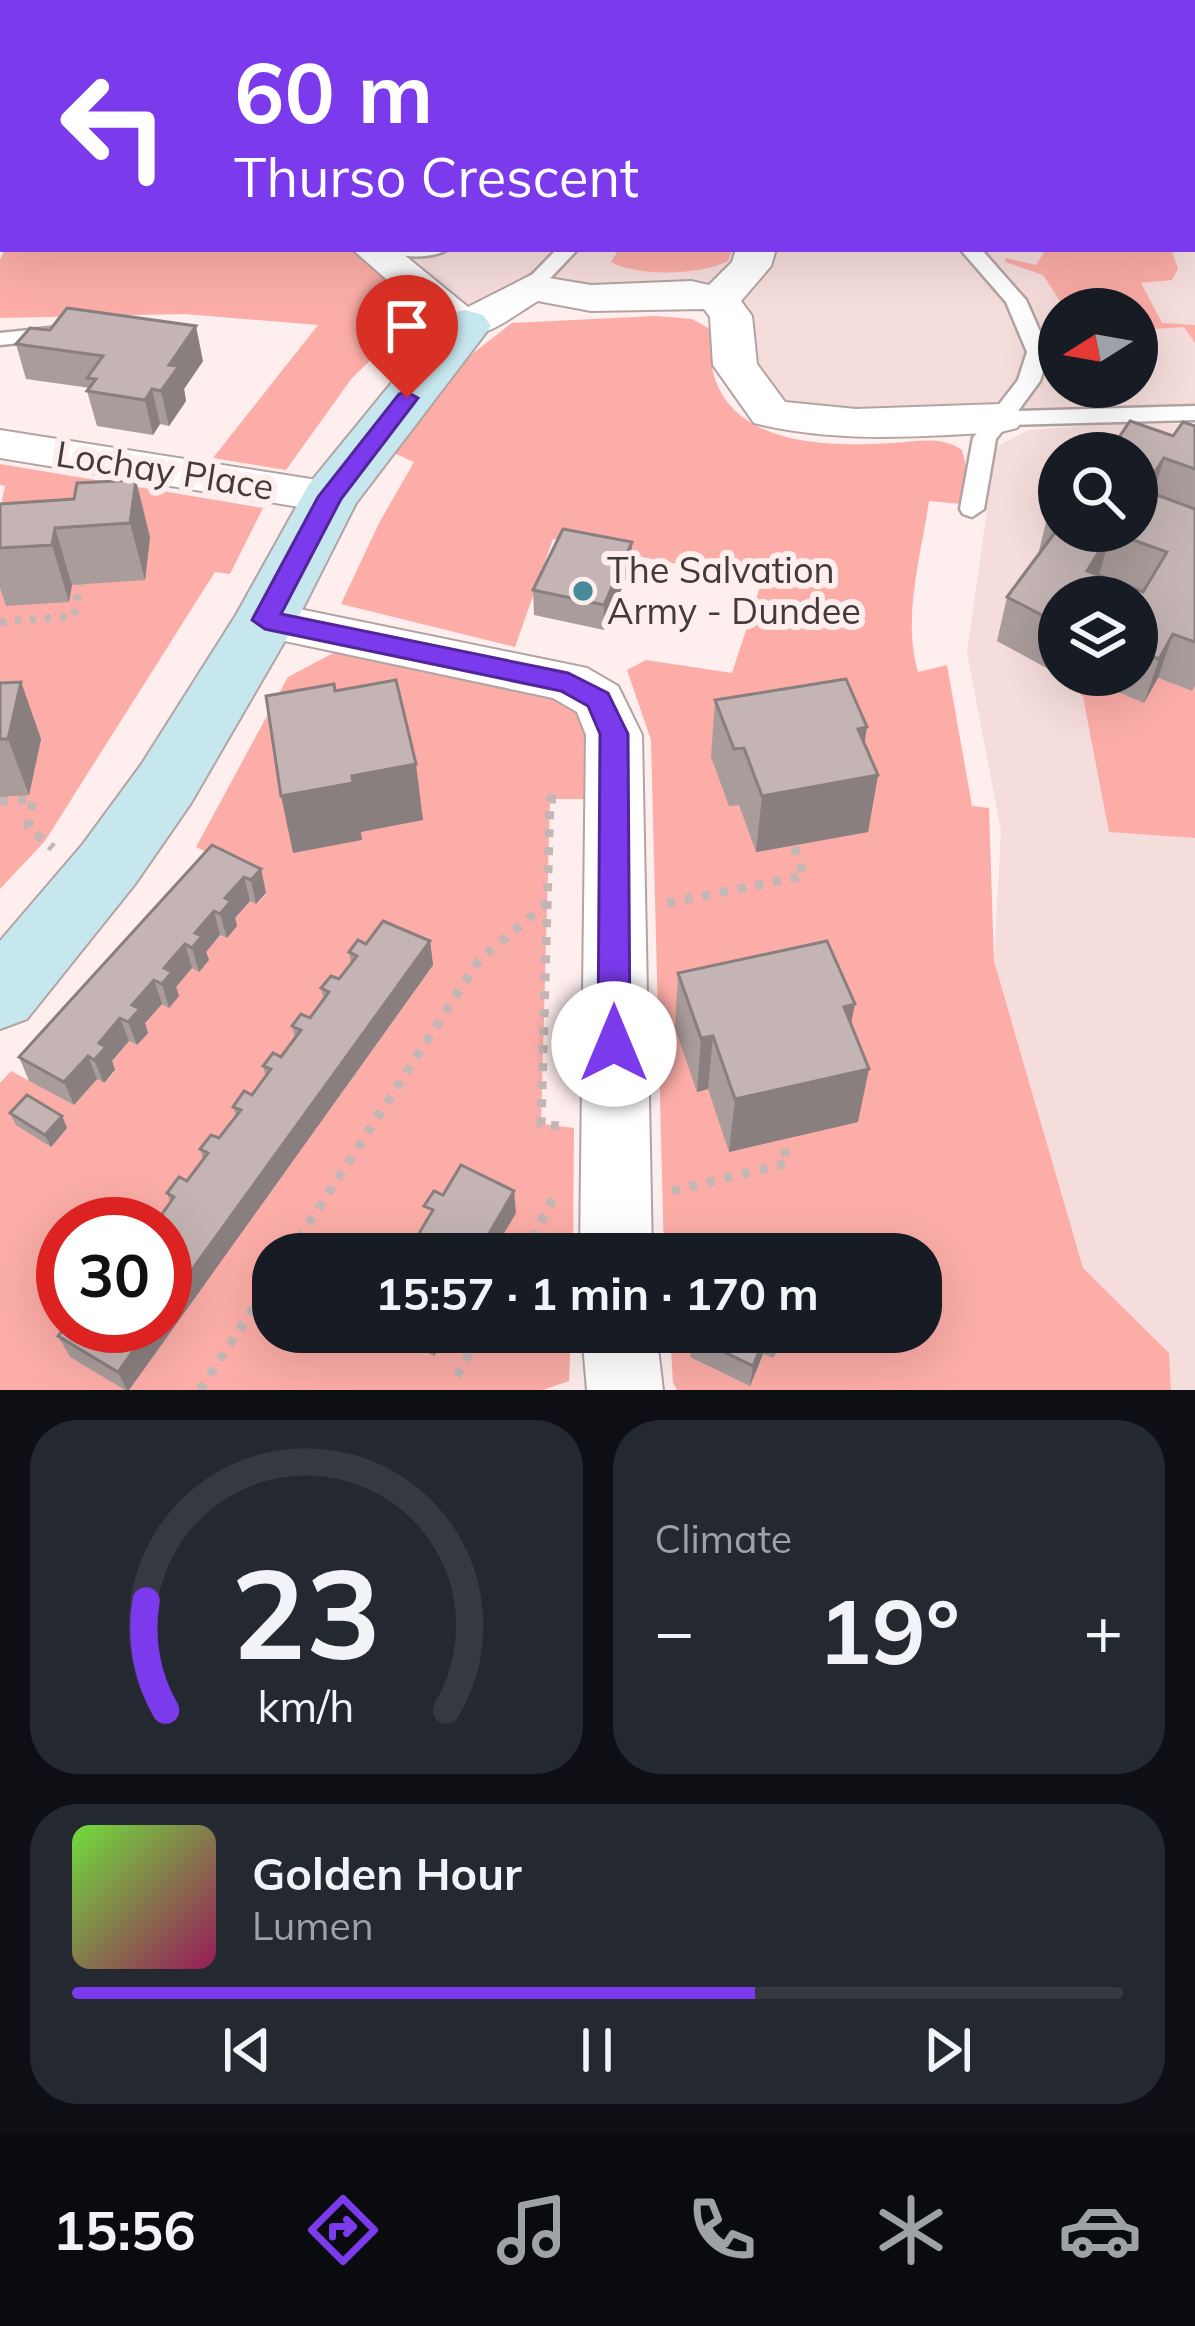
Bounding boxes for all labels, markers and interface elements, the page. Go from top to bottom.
text: 60 m [234,39,433,144]
icon: left [36,48,192,204]
text: Thurso Crescent [234,143,639,211]
pin [356,275,458,398]
north arrow [1038,288,1158,408]
map controls [1038,288,1158,696]
icon: arrive [374,293,440,359]
street label: Lochay Place [53,430,277,509]
button: search [1038,432,1158,552]
place label: The Salvation Army - Dundee [607,547,861,633]
button: layers [1038,576,1158,696]
marker: The Salvation Army - Dundee [570,578,596,604]
position arrow [551,981,677,1107]
speed limit sign: 30 [36,1197,192,1353]
text: 15:57 · 1 min · 170 m [375,1265,819,1321]
text: Climate [655,1514,792,1563]
text: 23 [231,1534,381,1690]
text: 19° [818,1574,960,1687]
text: − [655,1589,694,1672]
text: + [1083,1589,1123,1672]
text: km/h [258,1679,355,1733]
text: Golden Hour [252,1845,522,1901]
text: Lumen [252,1901,374,1950]
icon: previous [214,2017,280,2083]
icon: pause [564,2017,630,2083]
icon: next [915,2017,981,2083]
icon: directions [301,2188,385,2272]
icon: music [490,2188,574,2272]
icon: phone [680,2188,764,2272]
icon: climate [869,2188,953,2272]
icon: car [1058,2188,1142,2272]
text: 15:56 [53,2196,196,2264]

